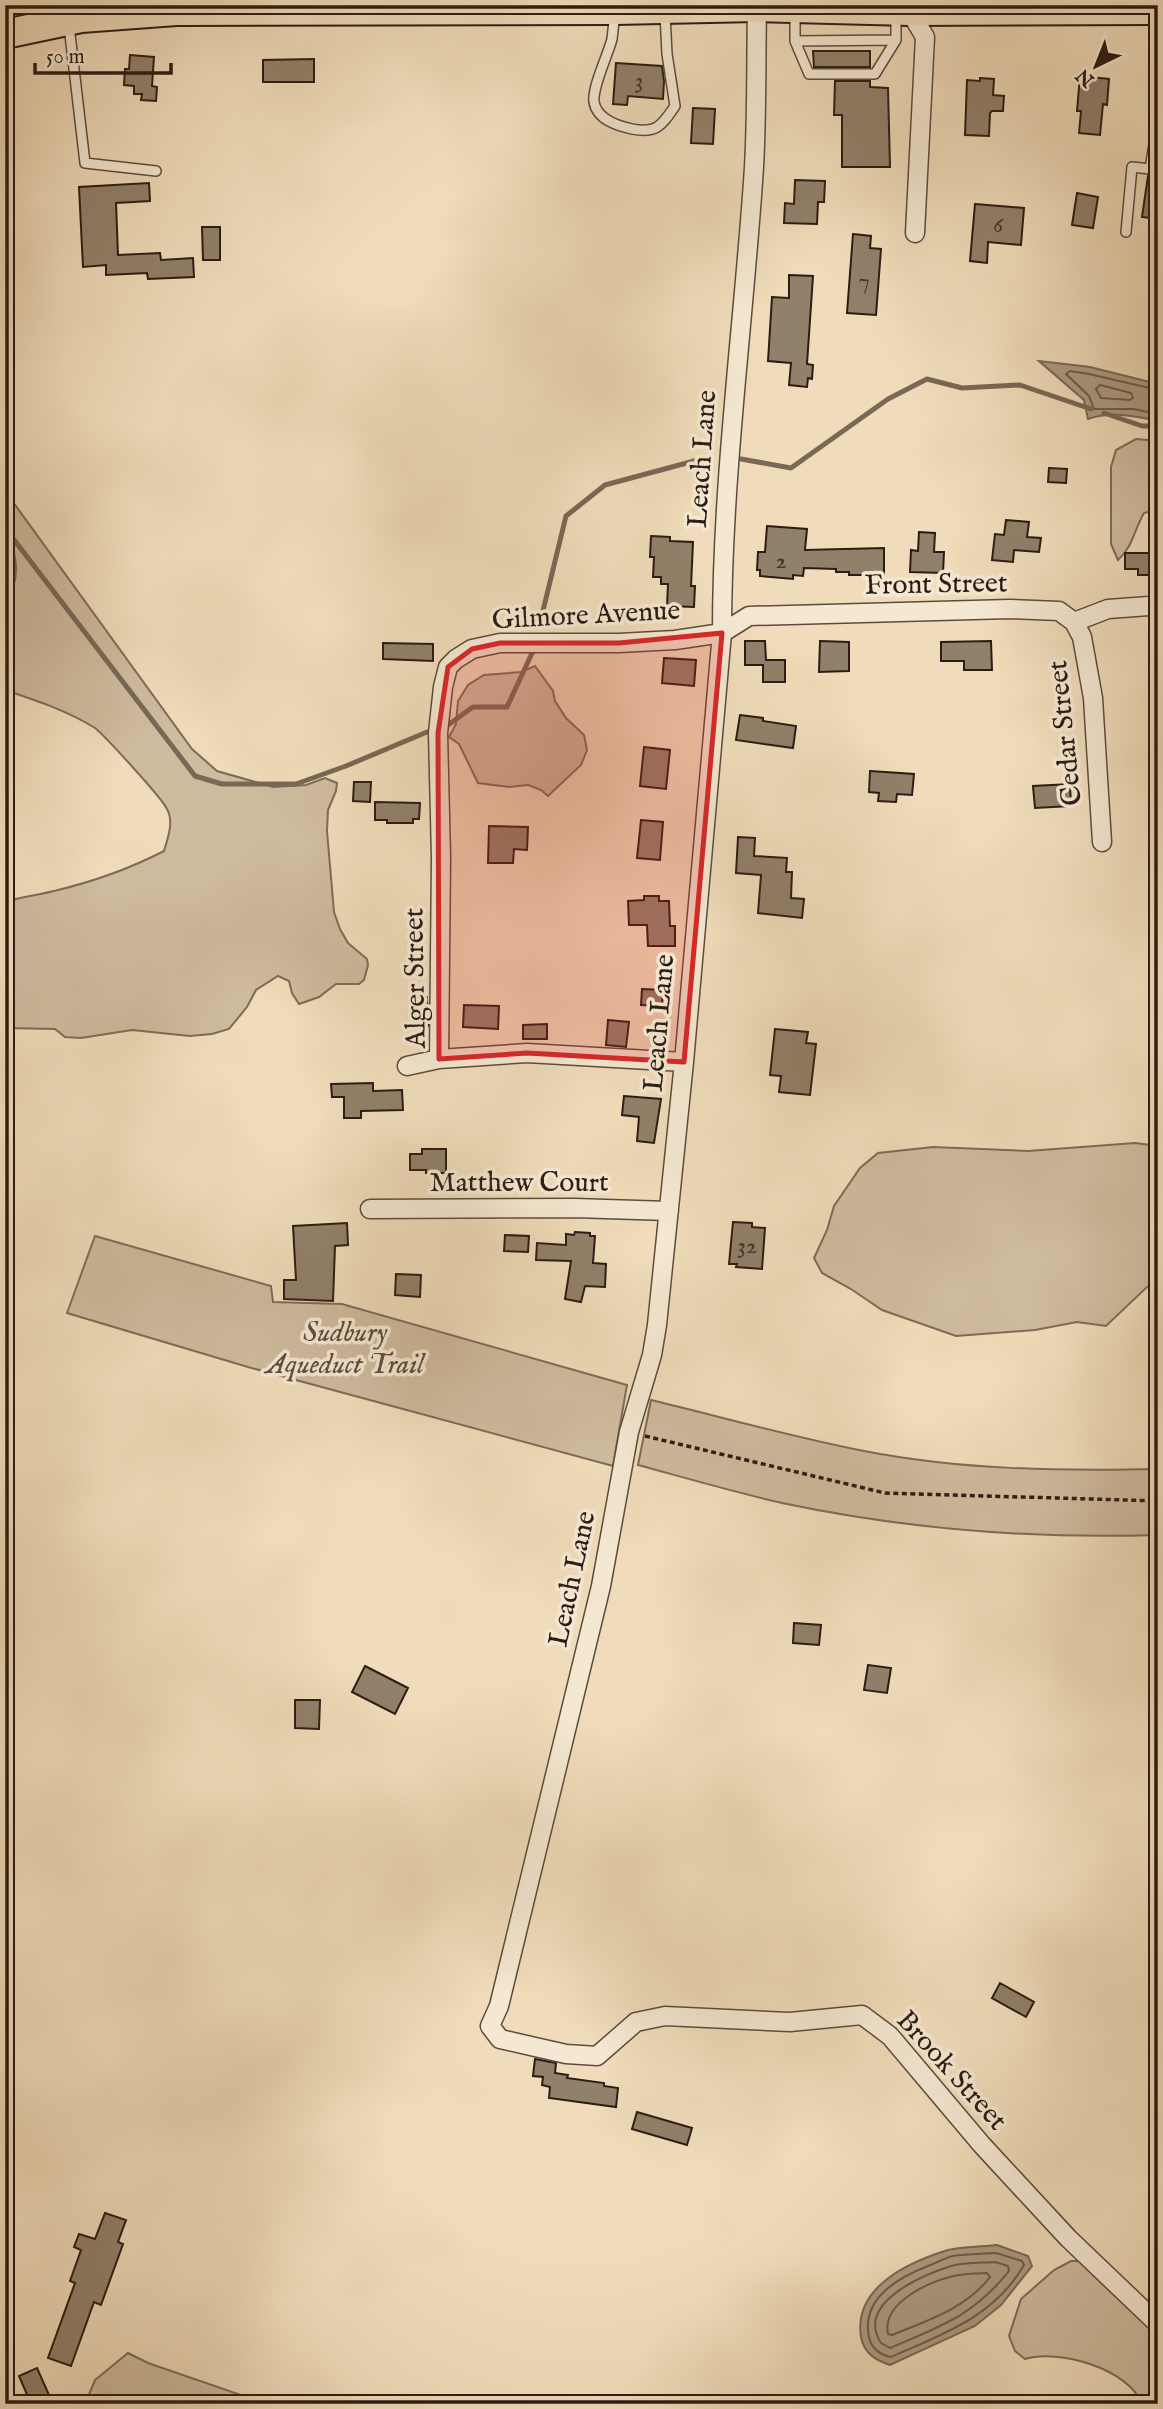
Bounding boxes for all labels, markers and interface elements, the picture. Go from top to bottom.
scale bar [35,32,172,76]
north arrow [1062,32,1132,102]
text: 50 m [46,44,85,71]
text: N [1071,62,1101,92]
house number: 3 [635,66,643,97]
house number: 6 [993,210,1004,241]
house number: 7 [858,266,870,297]
street label: Leach Lane [681,389,725,529]
house number: 2 [775,546,787,577]
street label: Front Street [864,566,1008,604]
street label: Gilmore Avenue [491,594,681,638]
street label: Cedar Street [1041,658,1091,807]
street label: Alger Street [397,907,435,1050]
street label: Leach Lane [637,953,683,1093]
street label: Matthew Court [429,1166,609,1201]
house number: 32 [737,1231,757,1262]
park label: Sudbury Aqueduct Trail [263,1316,426,1383]
street label: Leach Lane [542,1508,604,1650]
street label: Brook Street [888,2004,1014,2139]

